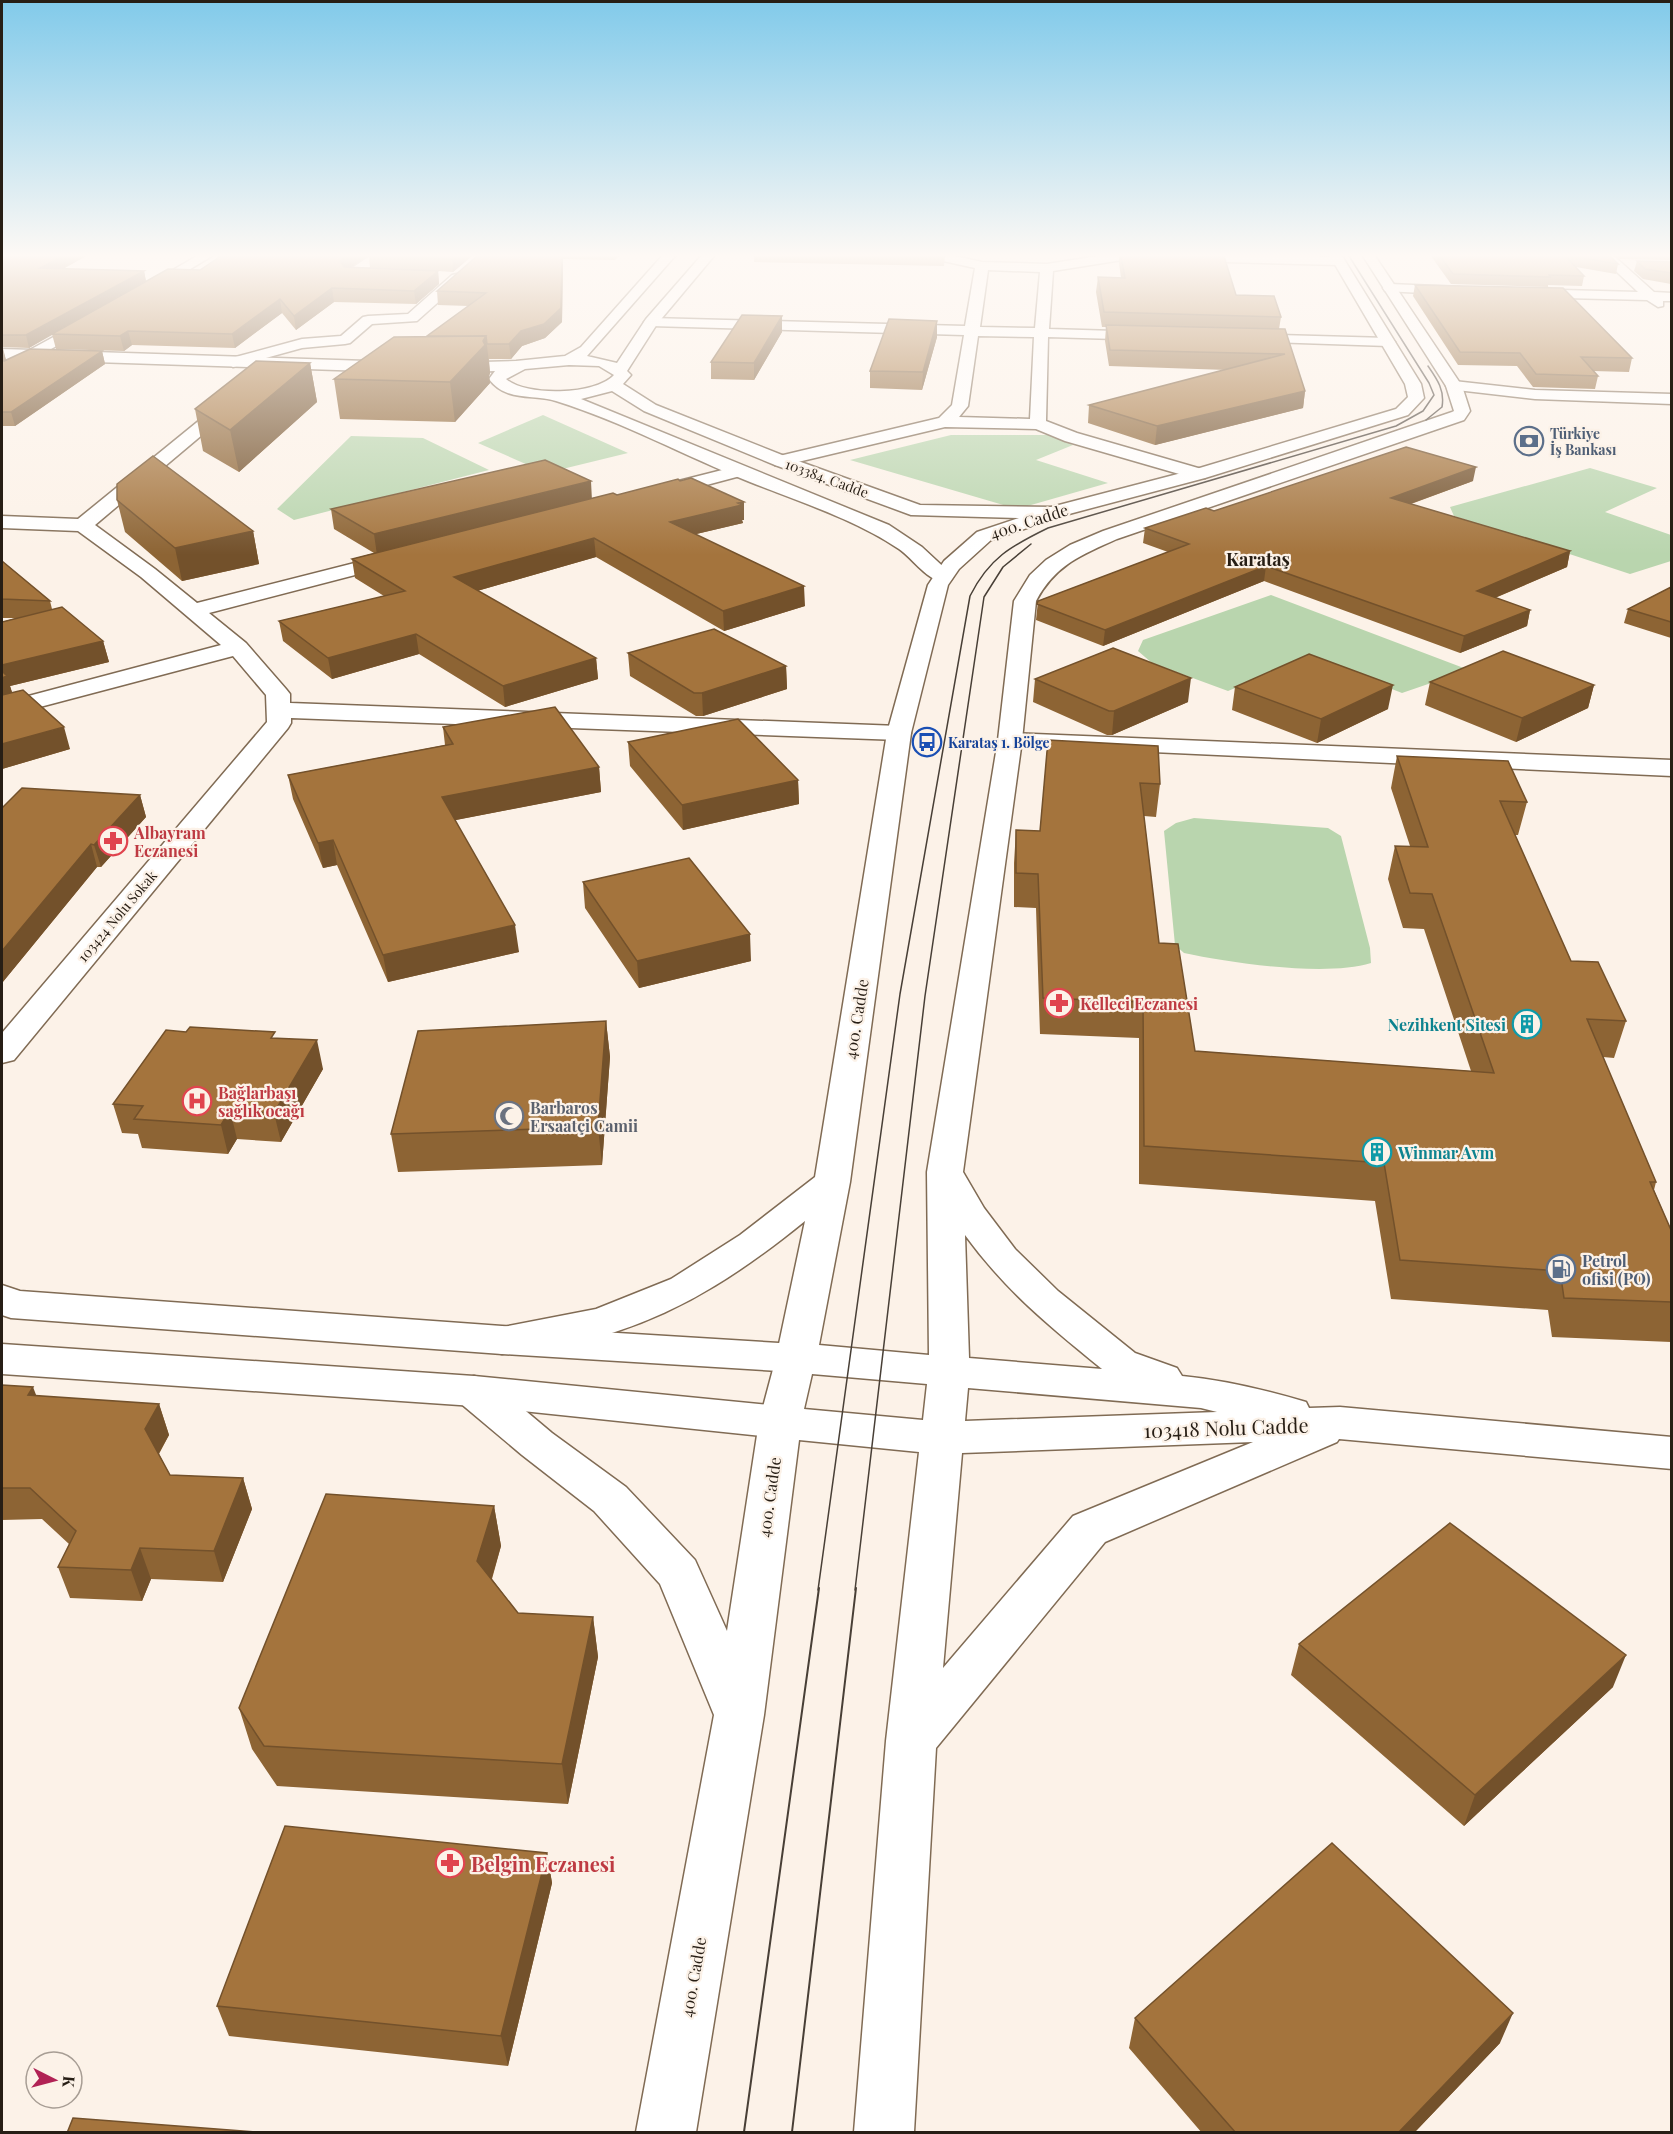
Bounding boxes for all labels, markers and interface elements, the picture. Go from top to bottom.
place label: Türkiye İş Bankası [1550,424,1617,459]
bank icon: Türkiye İş Bankası [1513,425,1545,457]
street label: 103384. Cadde [783,454,871,502]
street label: 400. Cadde [987,499,1071,543]
district label: Karataş [1226,547,1290,571]
bus stop icon: Karataş 1. Bölge [911,726,943,758]
place label: Karataş 1. Bölge [948,733,1049,752]
place label: Albayram Eczanesi [133,822,206,861]
pharmacy icon: Albayram Eczanesi [97,825,129,857]
street label: 103424 Nolu Sokak [73,866,161,966]
street label: 400. Cadde [839,977,873,1061]
pharmacy icon: Kelleci Eczanesi [1043,987,1075,1019]
place label: Kelleci Eczanesi [1080,993,1198,1014]
building icon: Nezihkent Sitesi [1511,1008,1543,1040]
place label: Nezihkent Sitesi [1388,1014,1506,1035]
place label: Bağlarbaşı sağlık ocağı [218,1082,305,1121]
hospital icon: Bağlarbaşı sağlık ocağı [181,1085,213,1117]
place label: Barbaros Ersaatçi Camii [530,1097,638,1136]
mosque icon: Barbaros Ersaatçi Camii [493,1100,525,1132]
building icon: Winmar Avm [1361,1136,1393,1168]
place label: Winmar Avm [1397,1142,1495,1163]
place label: Petrol ofisi (PO) [1582,1250,1651,1289]
fuel station icon: Petrol ofisi (PO) [1545,1253,1577,1285]
street label: 103418 Nolu Cadde [1143,1411,1309,1443]
street label: 400. Cadde [753,1456,785,1538]
pharmacy icon: Belgin Eczanesi [434,1847,466,1879]
place label: Belgin Eczanesi [471,1850,615,1877]
street label: 400. Cadde [676,1935,710,2019]
north arrow [24,2050,84,2110]
text: K [58,2075,80,2089]

